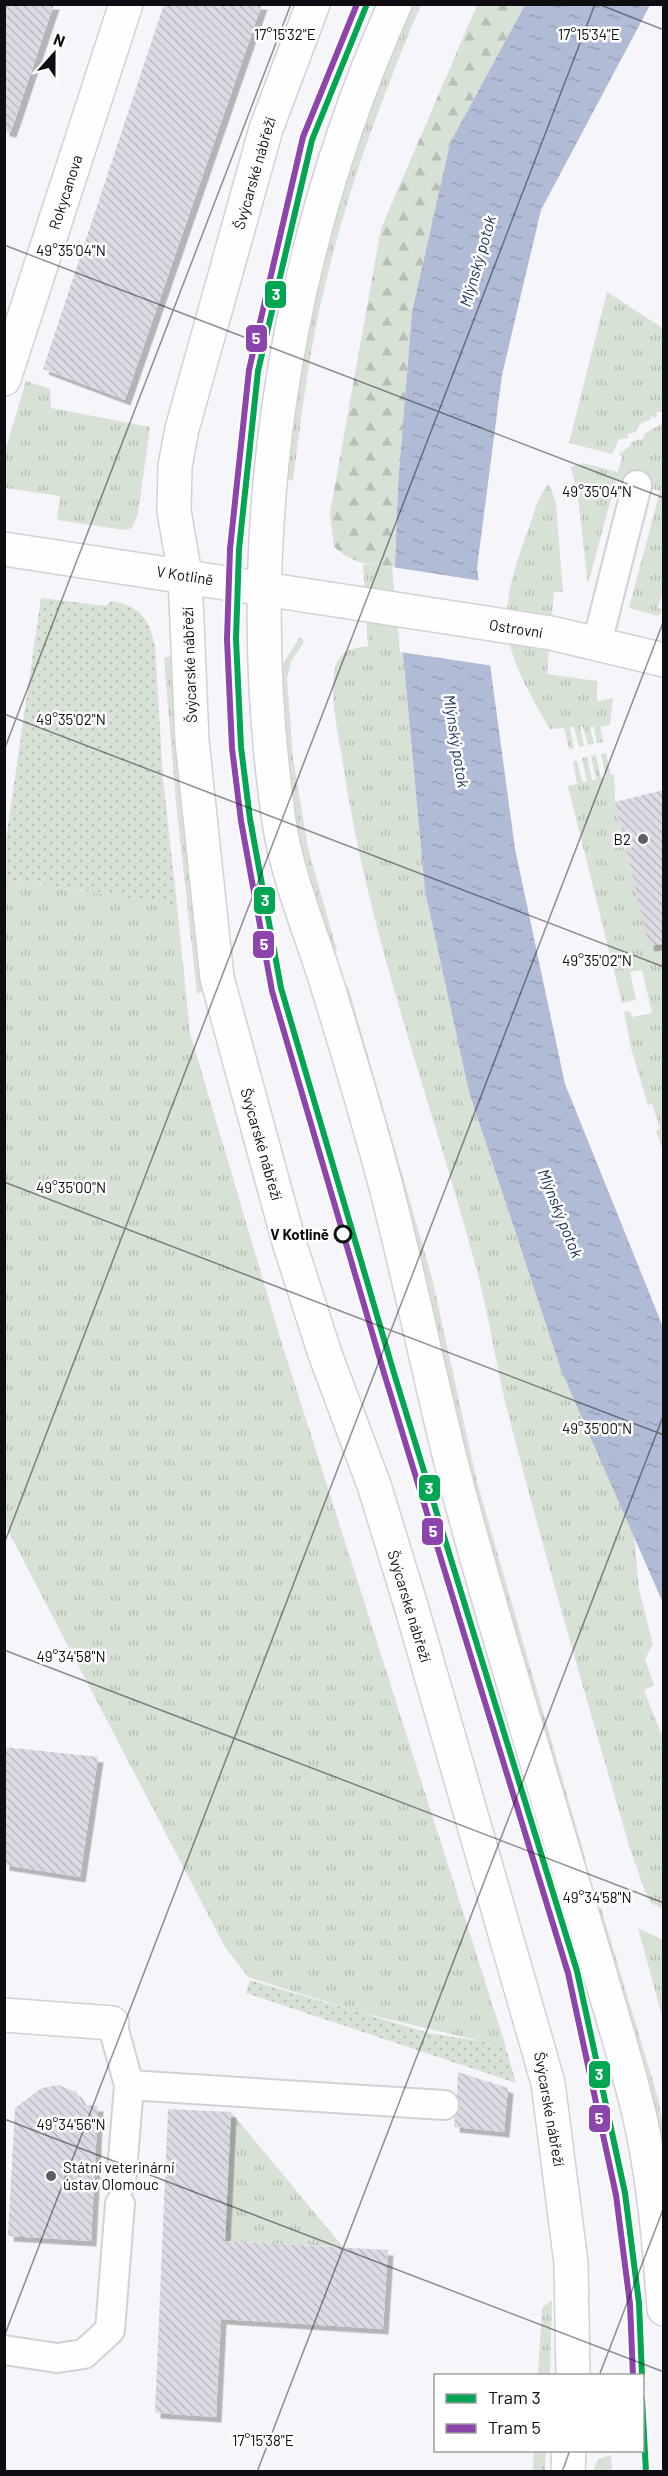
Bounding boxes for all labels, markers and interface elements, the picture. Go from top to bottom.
north arrow [24,24,84,84]
text: 17°15'32"E [254,25,316,43]
text: 17°15'34"E [558,25,620,43]
text: N [51,29,68,50]
street label: Švýcarské nábřeží [229,115,279,231]
street label: Rokycanova [44,152,86,232]
water label: Mlýnský potok [455,213,499,309]
text: 49°35'04"N [36,241,106,259]
line badge: 3 [264,280,287,309]
text: 3 [272,284,280,303]
line badge: 5 [245,324,268,353]
text: 5 [252,328,261,347]
text: 49°35'04"N [562,482,632,500]
street label: V Kotlině [155,562,215,588]
street label: Švýcarské nábřeží [178,607,200,723]
street label: Ostrovní [488,615,544,641]
water label: Mlýnský potok [440,693,474,789]
text: 49°35'02"N [36,710,106,728]
place label: B2 [614,830,631,848]
marker: B2 [636,832,650,846]
line badge: 3 [253,886,276,915]
text: 3 [261,890,269,909]
line badge: 5 [252,930,275,959]
text: 5 [260,934,269,953]
text: 49°35'02"N [562,951,632,969]
street label: Švýcarské nábřeží [237,1086,287,1202]
water label: Mlýnský potok [535,1166,588,1260]
text: 49°35'00"N [36,1178,106,1196]
place label: V Kotlině [270,1225,329,1243]
marker: V Kotlině [334,1225,352,1243]
text: 49°35'00"N [562,1419,632,1437]
line badge: 3 [418,1474,441,1502]
text: 3 [425,1478,433,1497]
line badge: 5 [421,1517,444,1546]
text: 5 [429,1521,438,1540]
street label: Švýcarské nábřeží [384,1548,436,1664]
text: 49°34'58"N [36,1647,106,1665]
text: 49°34'58"N [562,1888,632,1906]
street label: Švýcarské nábřeží [531,2050,569,2168]
line badge: 3 [588,2060,611,2089]
text: 3 [595,2064,603,2083]
line badge: 5 [588,2104,611,2133]
text: 5 [595,2108,604,2127]
text: 49°34'56"N [36,2115,106,2133]
place label: Státní veterinární ústav Olomouc [63,2158,174,2193]
marker: Státní veterinární ústav Olomouc [44,2169,58,2183]
legend [434,2374,644,2452]
text: Tram 3 [488,2386,541,2408]
text: Tram 5 [488,2416,541,2438]
text: 17°15'38"E [232,2431,294,2449]

